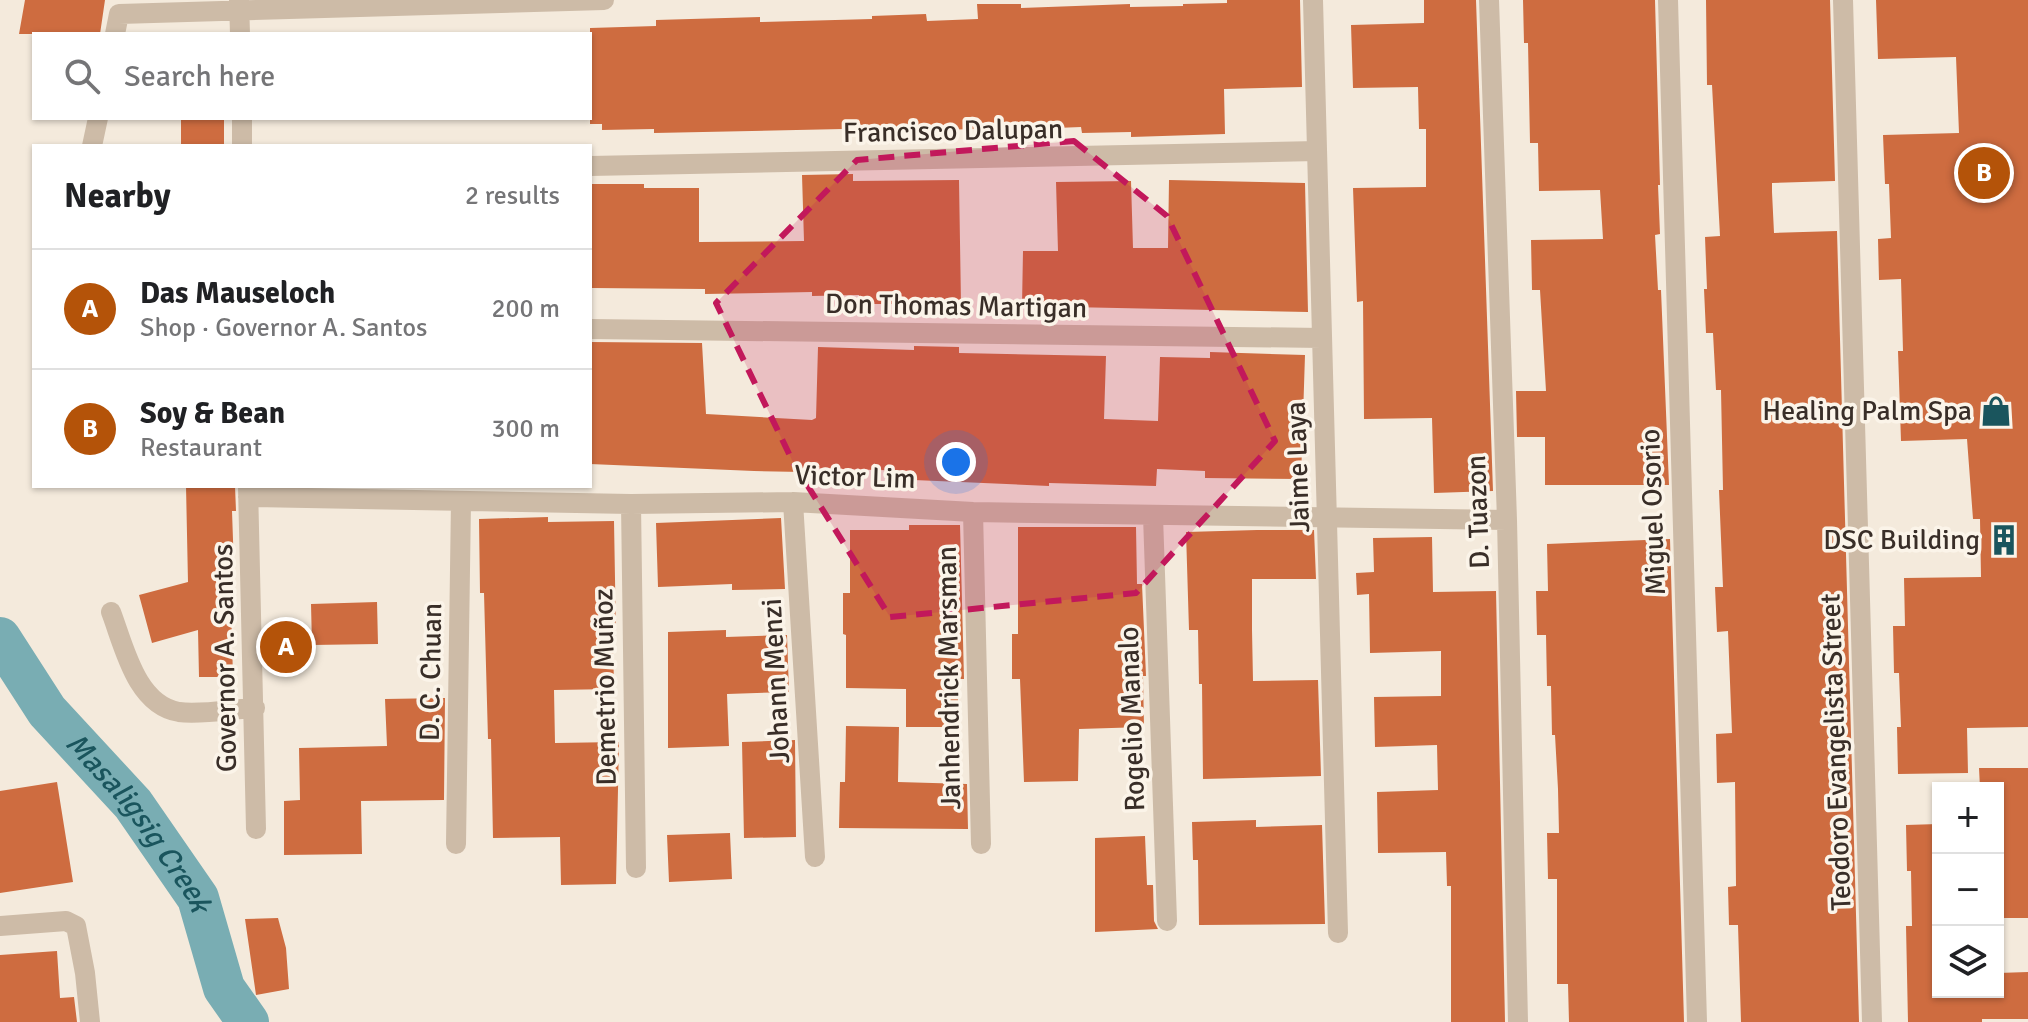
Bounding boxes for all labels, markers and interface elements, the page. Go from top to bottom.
search box [32,32,592,120]
icon: search [60,54,104,98]
text: Search here [124,58,275,95]
street label: Francisco Dalupan [843,112,1063,150]
pin: B [1958,143,2010,203]
text: Nearby [64,175,171,217]
text: 2 results [465,180,560,212]
text: Das Mauseloch [140,275,335,312]
street label: Don Thomas Martigan [825,287,1087,325]
text: A [82,293,98,325]
text: 200 m [491,293,560,325]
text: Shop · Governor A. Santos [140,312,427,344]
place label: Healing Palm Spa [1762,394,1972,428]
shop icon: Healing Palm Spa [1979,394,2013,428]
text: Soy & Bean [140,395,285,432]
street label: Jaime Laya [1279,401,1317,533]
text: B [82,413,98,445]
text: 300 m [491,413,560,445]
street label: Miguel Osorio [1633,428,1673,596]
text: Restaurant [140,432,262,464]
your location [936,442,976,482]
street label: D. Tuazon [1459,455,1497,569]
street label: Victor Lim [794,458,916,496]
place label: DSC Building [1823,523,1980,557]
building icon: DSC Building [1987,523,2021,557]
street label: Governor A. Santos [206,544,244,772]
street label: Janhendrick Marsman [930,546,968,810]
street label: Demetrio Muñoz [586,588,624,786]
street label: Teodoro Evangelista Street [1813,593,1859,911]
street label: Johann Menzi [755,598,797,764]
street label: D. C. Chuan [413,603,449,741]
pin: A [260,617,312,677]
street label: Rogelio Manalo [1112,626,1152,812]
water label: Masaligsig Creek [58,725,220,919]
map controls [1932,782,2004,998]
button: + [1932,782,2004,854]
button: − [1932,854,2004,926]
button: layers [1932,926,2004,998]

